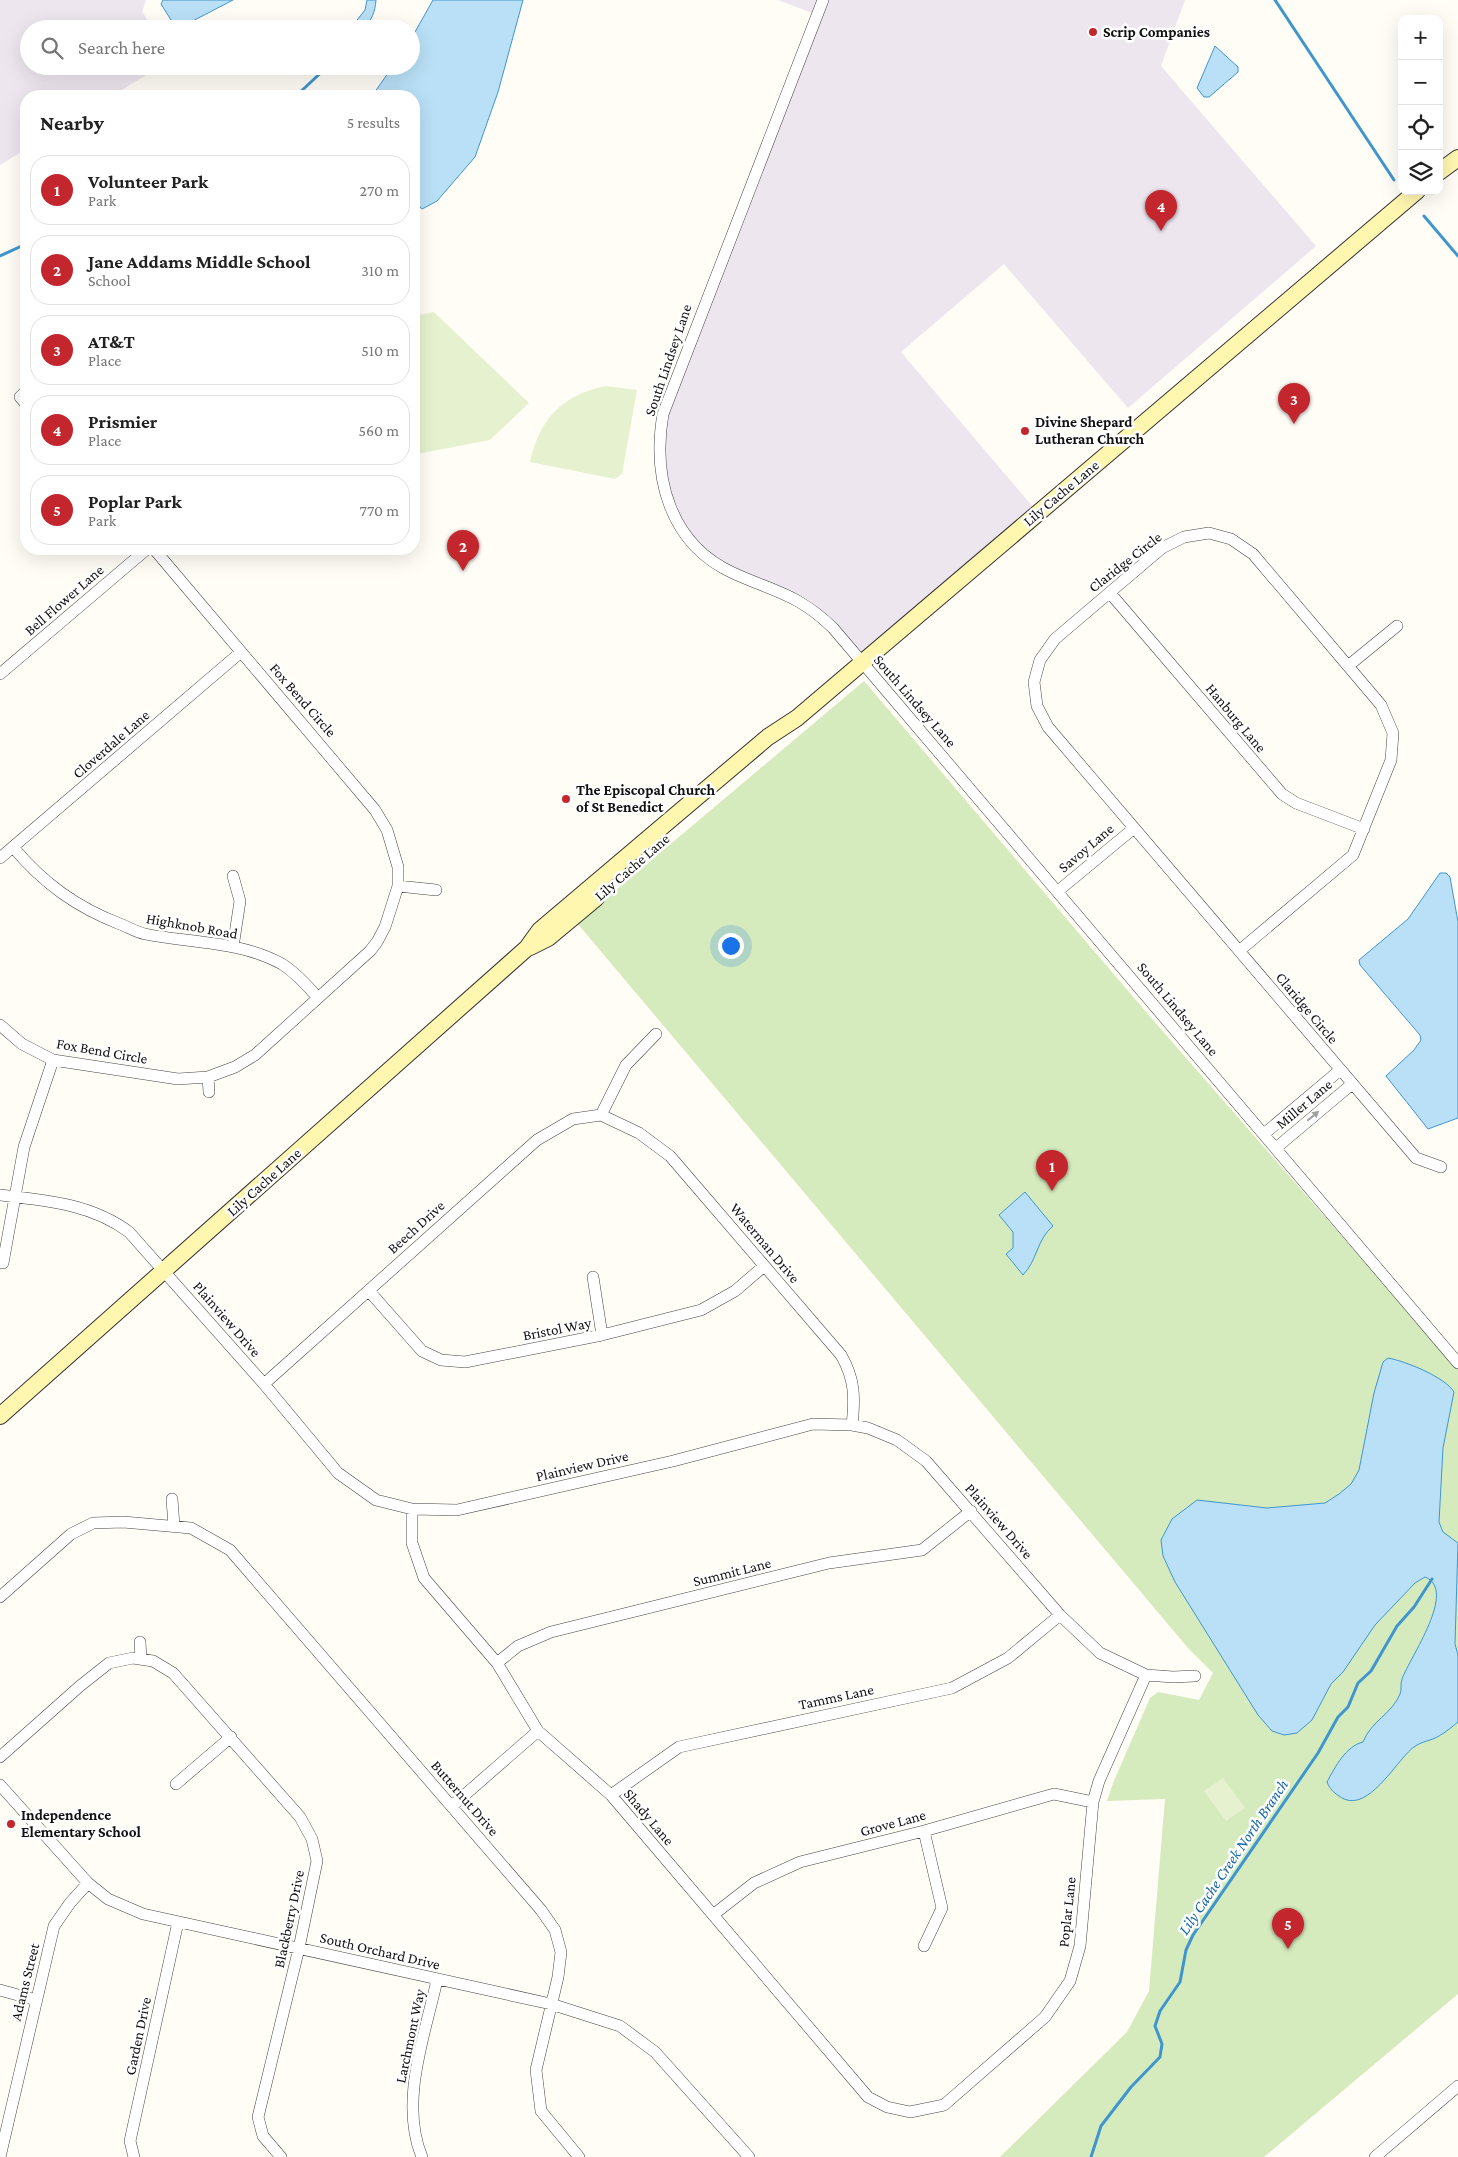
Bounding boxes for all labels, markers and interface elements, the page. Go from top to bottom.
map controls [1398,15,1443,195]
button: + [1398,15,1443,60]
search box [20,20,420,75]
place label: Scrip Companies [1103,24,1210,40]
marker: Scrip Companies [1087,26,1099,38]
icon: search [38,34,66,62]
text: Search here [78,37,165,58]
button: − [1398,60,1443,105]
button: locate [1398,105,1443,150]
text: Nearby [40,111,104,135]
text: 5 results [347,114,400,131]
button: layers [1398,150,1443,195]
text: Volunteer Park [88,171,208,192]
text: 1 [54,182,60,199]
text: 270 m [360,182,399,199]
pin: 4 [1145,190,1177,231]
text: Park [88,192,116,209]
text: Jane Addams Middle School [88,251,311,272]
text: 2 [53,262,61,279]
text: 310 m [361,262,399,279]
text: School [88,272,131,289]
street label: South Lindsey Lane [641,302,696,418]
text: AT&T [88,331,135,352]
text: 3 [53,342,61,359]
text: 510 m [361,342,399,359]
text: Place [88,352,121,369]
pin: 3 [1278,383,1310,424]
text: Prismier [88,411,157,432]
place label: Divine Shepard Lutheran Church [1035,414,1144,447]
text: 4 [53,422,61,439]
text: 560 m [358,422,399,439]
marker: Divine Shepard Lutheran Church [1019,425,1031,437]
text: Place [88,432,121,449]
street label: Lily Cache Lane [1020,457,1103,530]
text: Poplar Park [88,491,182,512]
text: 5 [53,502,61,519]
text: 770 m [360,502,399,519]
text: Park [88,512,116,529]
street label: Claridge Circle [1085,528,1166,596]
pin: 2 [447,530,479,571]
street label: Bell Flower Lane [21,561,107,639]
street label: South Lindsey Lane [870,652,960,751]
street label: Fox Bend Circle [267,660,340,740]
street label: Hanburg Lane [1202,680,1270,757]
street label: Cloverdale Lane [70,706,153,781]
place label: The Episcopal Church of St Benedict [576,782,715,815]
marker: The Episcopal Church of St Benedict [560,793,572,805]
street label: Savoy Lane [1055,820,1118,876]
street label: Lily Cache Lane [591,830,673,904]
street label: Highknob Road [145,910,239,943]
your location [718,933,744,959]
street label: South Lindsey Lane [1134,959,1222,1060]
street label: Claridge Circle [1272,969,1342,1048]
street label: Fox Bend Circle [55,1035,149,1067]
street label: Miller Lane [1273,1076,1336,1132]
one-way arrow [1306,1111,1319,1122]
street label: Lily Cache Lane [224,1145,305,1220]
pin: 1 [1036,1150,1068,1191]
street label: Beech Drive [384,1197,448,1257]
street label: Waterman Drive [727,1200,803,1286]
street label: Plainview Drive [190,1278,264,1360]
street label: Bristol Way [521,1315,593,1344]
street label: Plainview Drive [534,1448,630,1484]
street label: Plainview Drive [962,1480,1036,1562]
street label: Summit Lane [691,1554,773,1589]
street label: Tamms Lane [797,1681,875,1713]
street label: Butternut Drive [428,1757,502,1839]
water label: Lily Cache Creek North Branch [1175,1776,1292,1938]
street label: Shady Lane [620,1786,677,1849]
street label: Grove Lane [858,1806,928,1839]
place label: Independence Elementary School [21,1807,141,1840]
marker: Independence Elementary School [5,1818,17,1830]
street label: Blackberry Drive [271,1868,308,1970]
street label: Poplar Lane [1055,1876,1080,1948]
pin: 5 [1272,1908,1304,1949]
street label: South Orchard Drive [318,1929,442,1973]
street label: Adams Street [8,1941,43,2022]
street label: Larchmont Way [392,1987,429,2085]
street label: Garden Drive [122,1995,154,2077]

